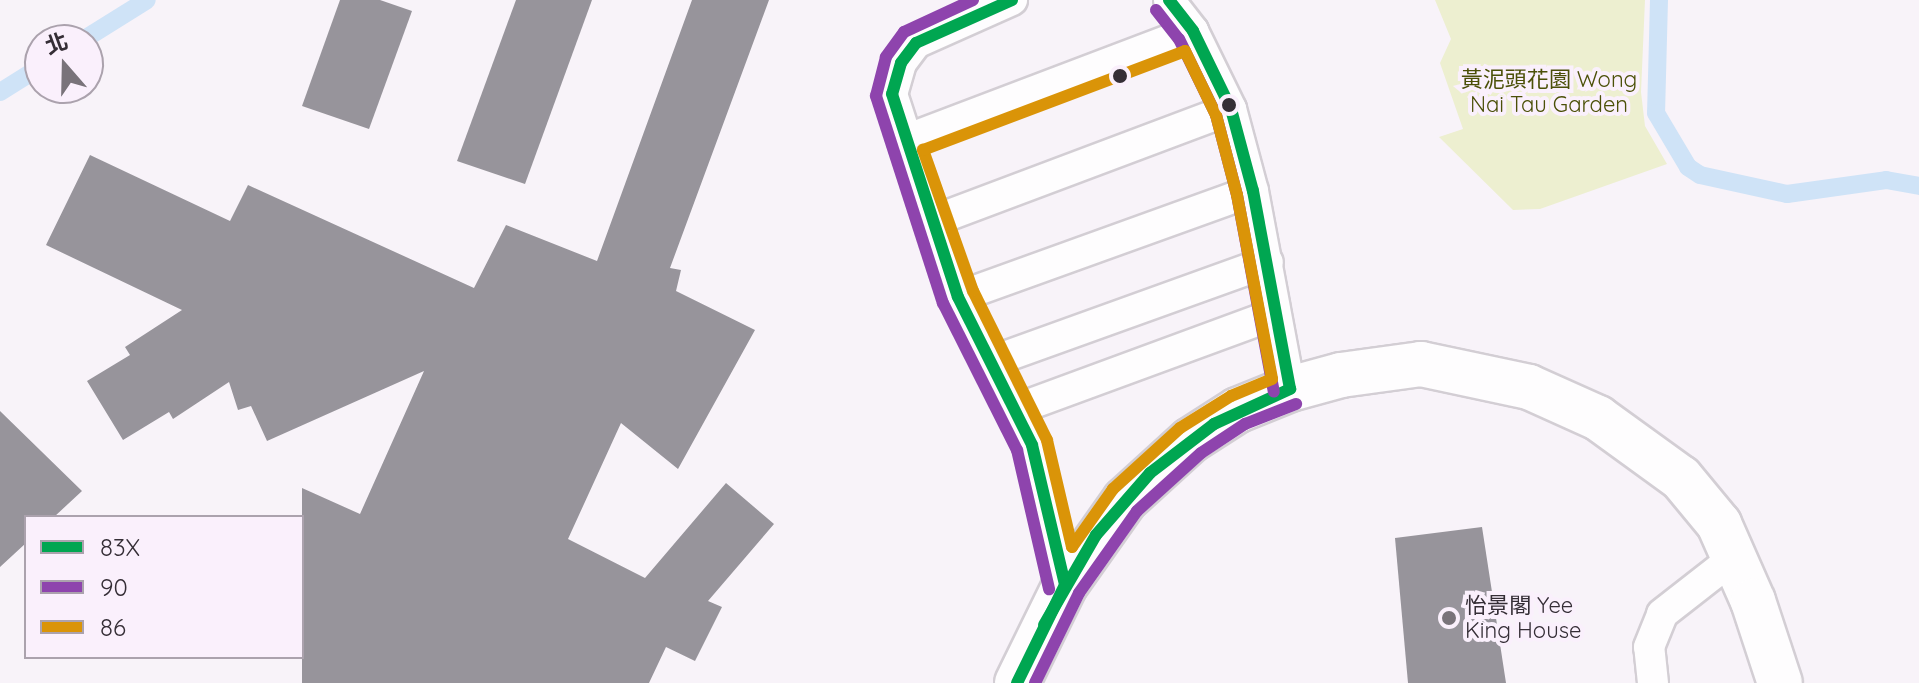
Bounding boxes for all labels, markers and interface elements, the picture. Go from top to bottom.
north arrow [24,24,104,104]
text: 北 [41,26,72,60]
park label: 黃泥頭花園 Wong Nai Tau Garden [1461,66,1637,118]
unlabelled marker [1112,68,1128,84]
unlabelled marker [1221,97,1237,113]
legend [24,515,304,659]
text: 83X [100,532,140,562]
text: 90 [100,572,128,602]
place label: 怡景閣 Yee King House [1465,592,1581,644]
marker: 怡景閣 Yee King House [1440,609,1458,627]
text: 86 [100,612,126,642]

